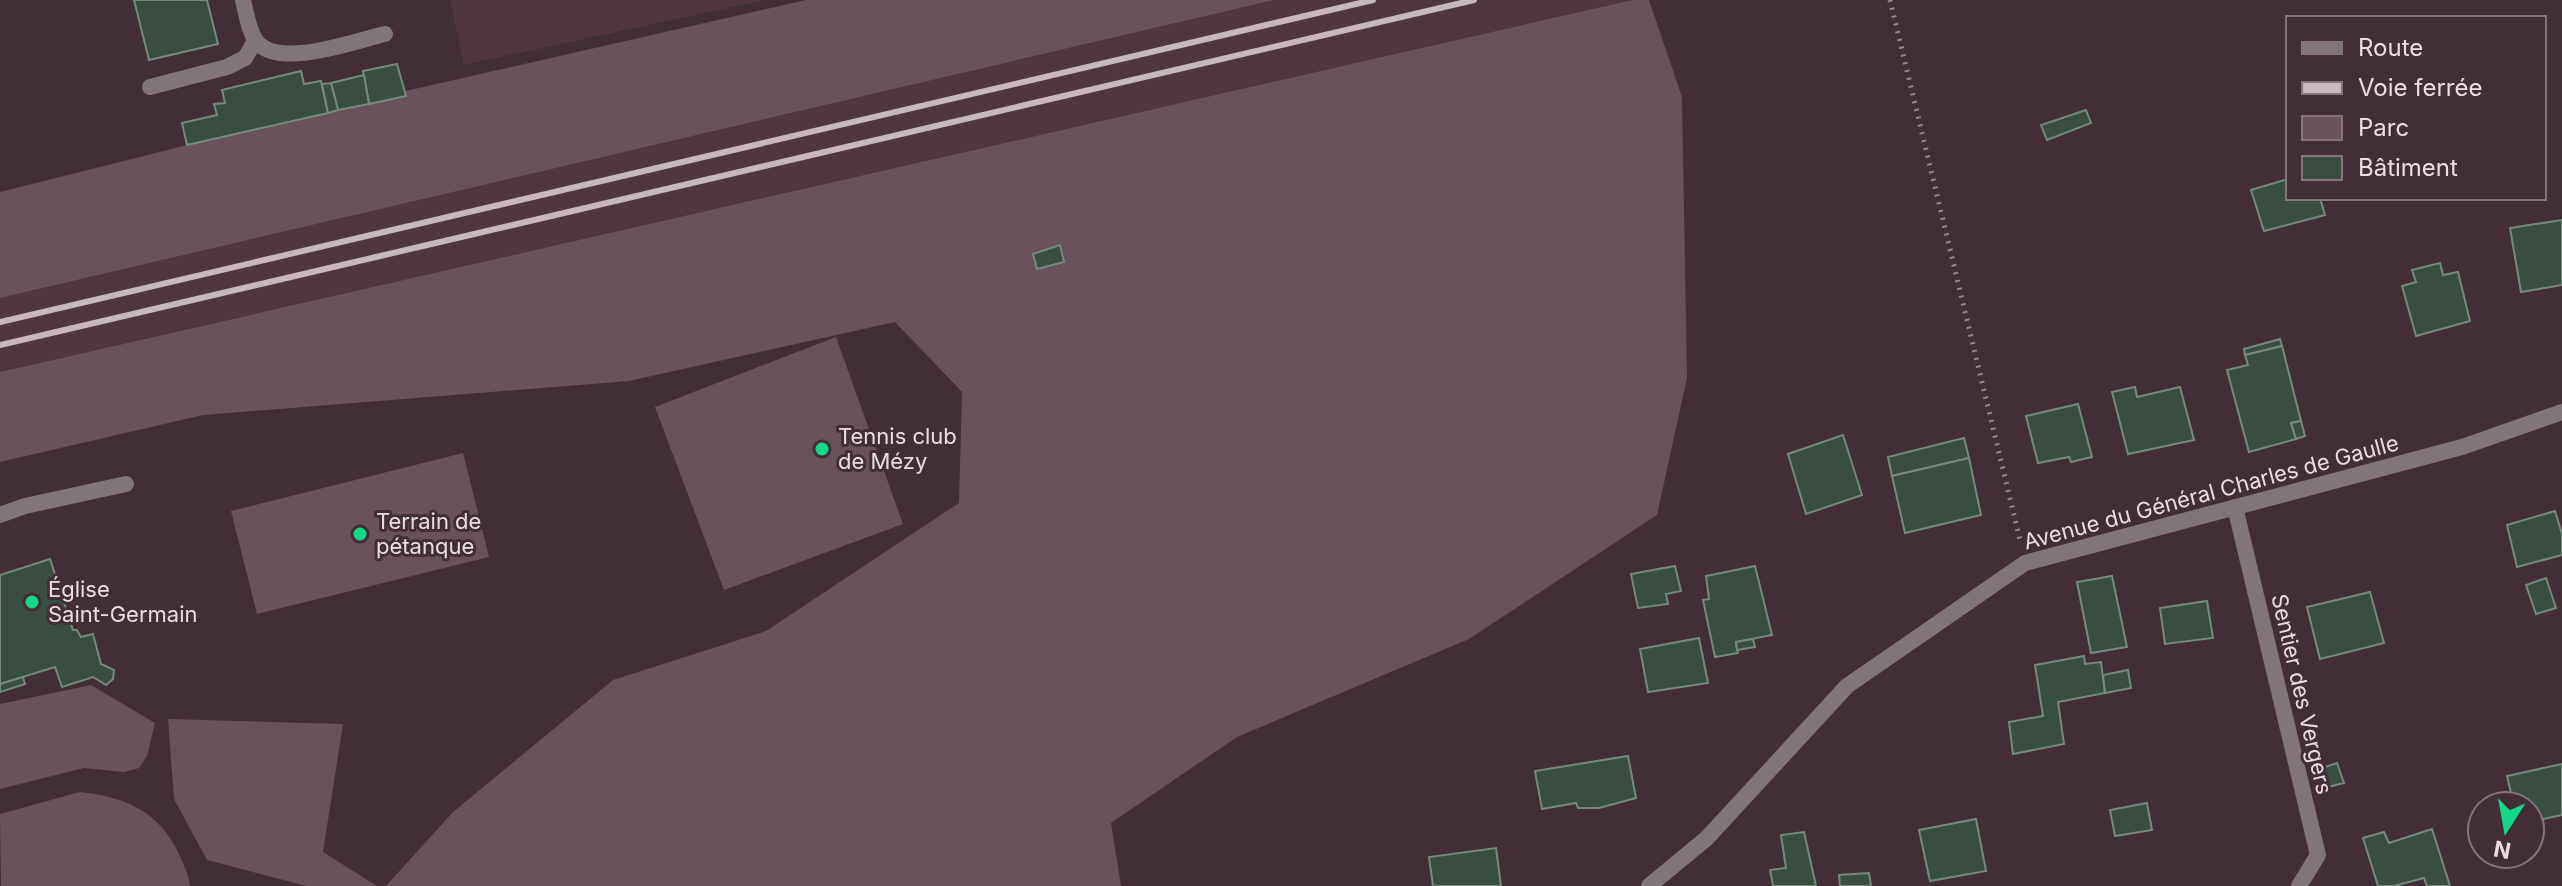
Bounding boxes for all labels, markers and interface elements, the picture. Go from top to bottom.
legend [2286,16,2546,200]
text: Route [2358,33,2423,62]
text: Voie ferrée [2358,73,2483,102]
text: Parc [2358,113,2409,142]
text: Bâtiment [2358,153,2458,182]
place label: Tennis club de Mézy [838,423,957,474]
street label: Avenue du Général Charles de Gaulle [2021,429,2401,555]
marker: Tennis club de Mézy [813,440,831,458]
place label: Terrain de pétanque [376,508,481,559]
marker: Terrain de pétanque [351,525,369,543]
place label: Église Saint-Germain [48,576,198,627]
street label: Sentier des Vergers [2266,591,2338,797]
marker: Église Saint-Germain [23,593,41,611]
north arrow [2466,790,2546,870]
text: N [2491,835,2513,864]

